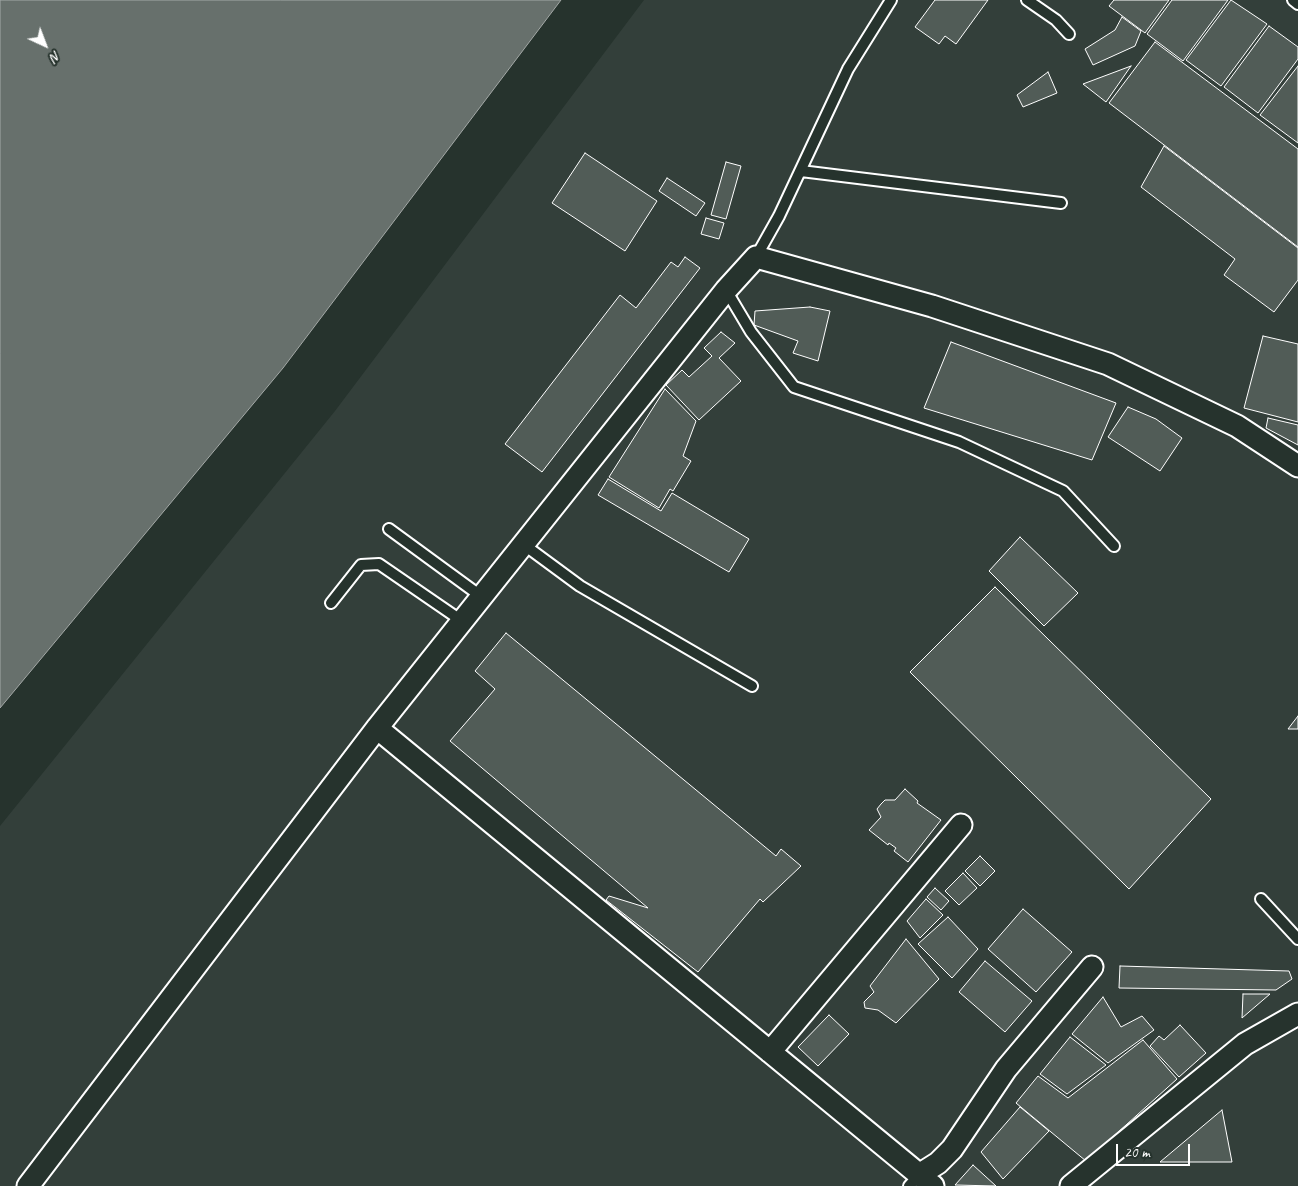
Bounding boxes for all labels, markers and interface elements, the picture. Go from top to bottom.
north arrow [20,20,70,70]
text: N [47,47,65,66]
scale bar [1118,1134,1192,1166]
text: 20 m [1124,1143,1150,1162]

